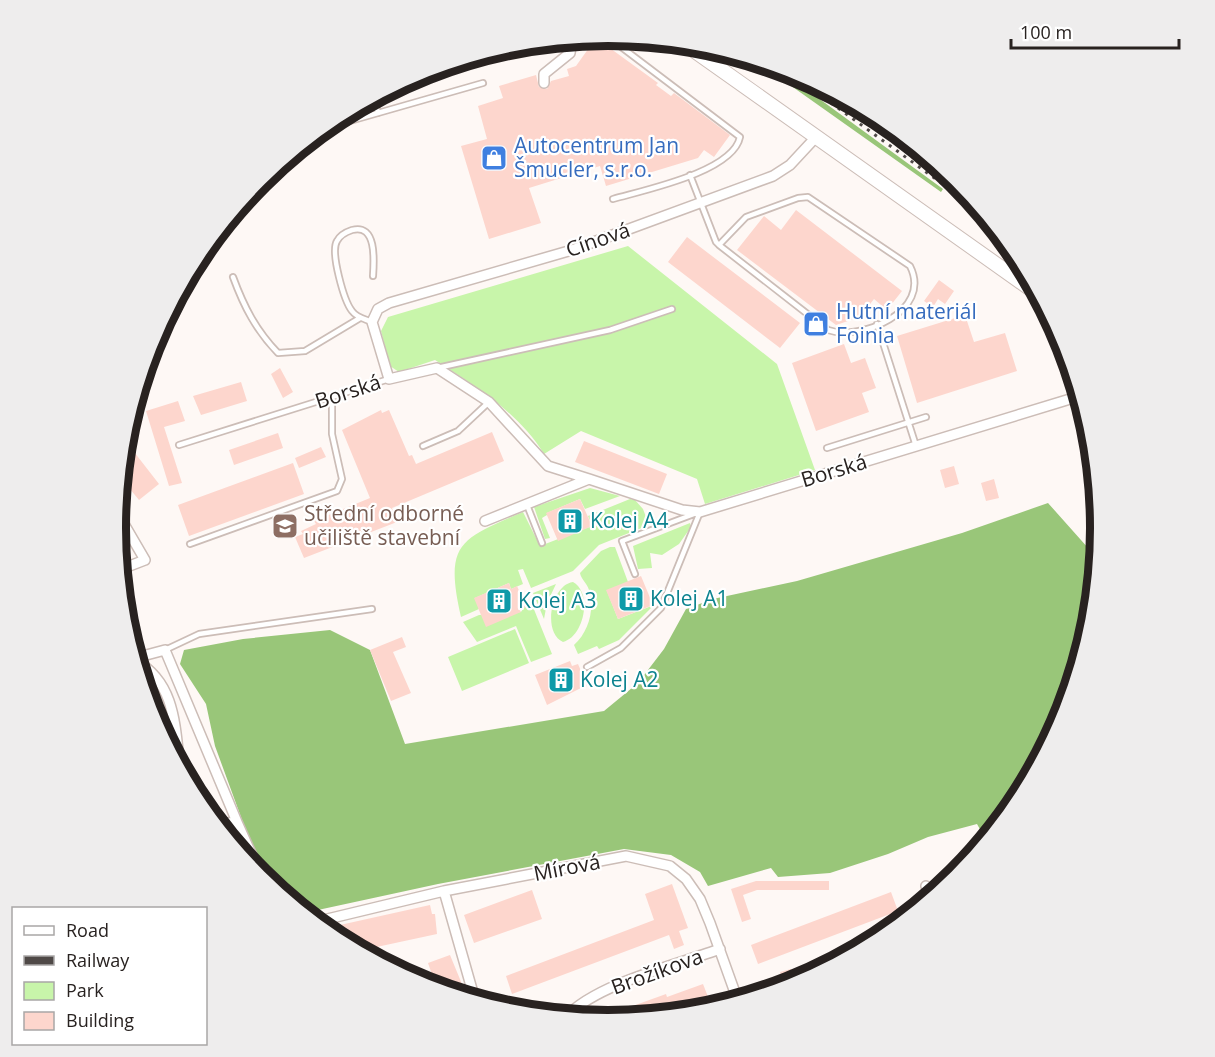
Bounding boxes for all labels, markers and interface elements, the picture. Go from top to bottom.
scale bar [1011,12,1179,50]
text: 100 m [1020,20,1072,44]
place label: Autocentrum Jan Šmucler, s.r.o. [514,131,679,183]
shop icon: Autocentrum Jan Šmucler, s.r.o. [479,143,509,173]
street label: Cínová [562,215,634,263]
place label: Hutní materiál Foinia [836,297,977,349]
shop icon: Hutní materiál Foinia [801,309,831,339]
street label: Borská [311,367,384,415]
street label: Borská [797,447,870,493]
place label: Střední odborné učiliště stavební [304,499,464,551]
building icon: Kolej A4 [555,506,585,536]
place label: Kolej A4 [590,506,669,534]
school or university icon: Střední odborné učiliště stavební [270,511,300,541]
building icon: Kolej A1 [616,584,646,614]
place label: Kolej A1 [650,584,729,612]
building icon: Kolej A3 [484,586,514,616]
place label: Kolej A3 [518,586,597,614]
building icon: Kolej A2 [546,665,576,695]
place label: Kolej A2 [580,665,659,693]
street label: Mírová [531,847,603,887]
legend [12,907,207,1045]
text: Road [66,918,109,942]
street label: Brožíkova [607,942,706,1001]
text: Railway [66,948,130,972]
text: Park [66,978,104,1002]
text: Building [66,1008,134,1032]

